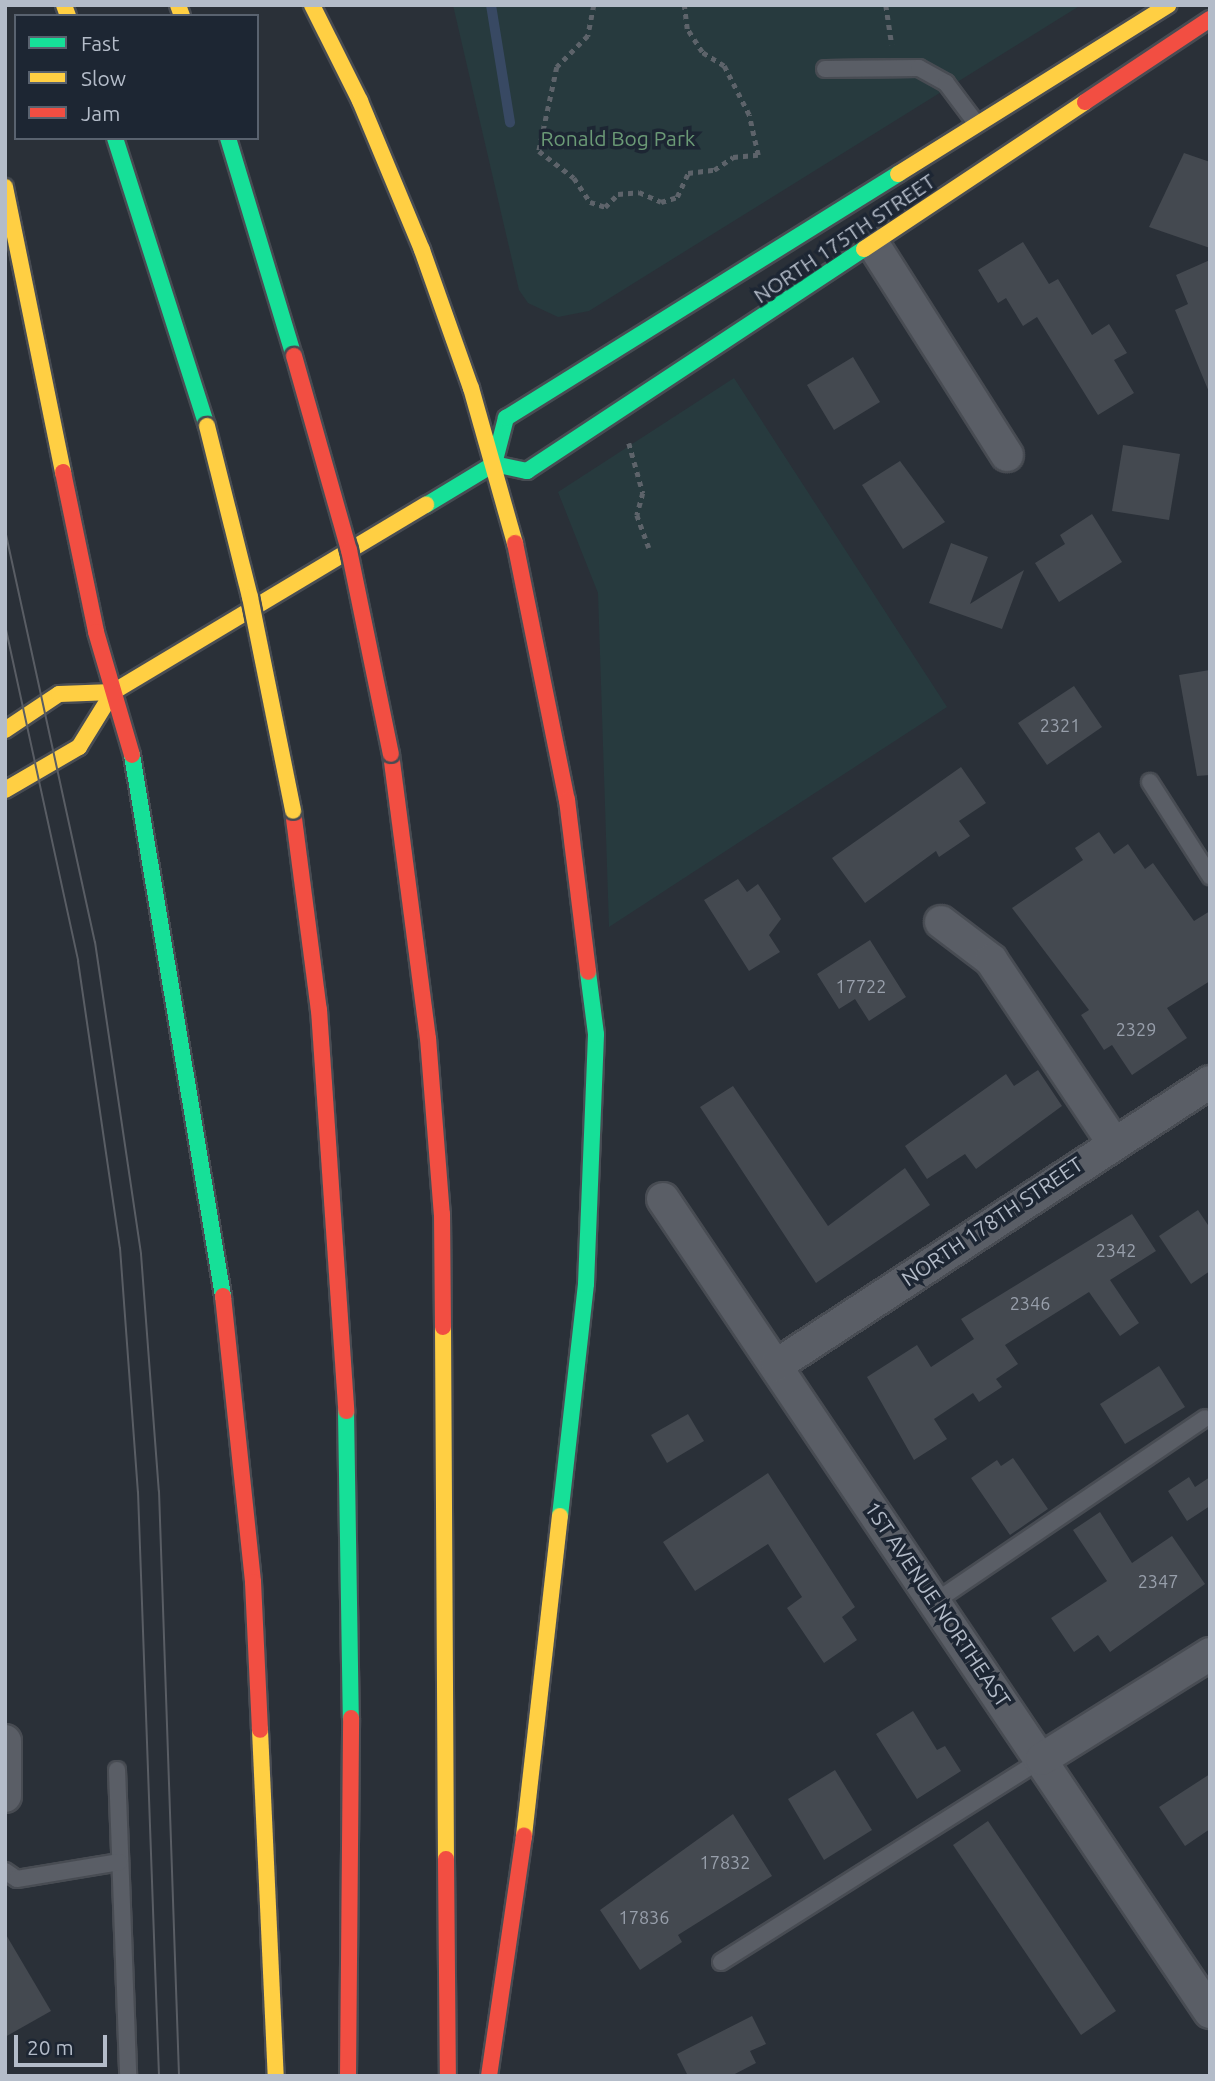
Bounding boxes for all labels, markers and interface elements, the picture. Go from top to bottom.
legend [14,14,259,140]
text: Fast [81,31,119,55]
text: Slow [81,66,126,90]
text: Jam [81,101,120,125]
park label: Ronald Bog Park [541,125,695,151]
street label: NORTH 175TH STREET [749,168,939,308]
house number: 2321 [1040,714,1080,736]
house number: 17722 [836,975,886,997]
house number: 2329 [1116,1018,1156,1040]
street label: NORTH 178TH STREET [897,1151,1087,1291]
house number: 2342 [1096,1239,1136,1261]
house number: 2346 [1010,1292,1050,1314]
street label: 1ST AVENUE NORTHEAST [860,1497,1016,1711]
house number: 2347 [1138,1570,1178,1592]
house number: 17832 [700,1851,750,1873]
house number: 17836 [619,1906,669,1928]
scale bar [18,2022,110,2066]
text: 20 m [27,2035,74,2059]

